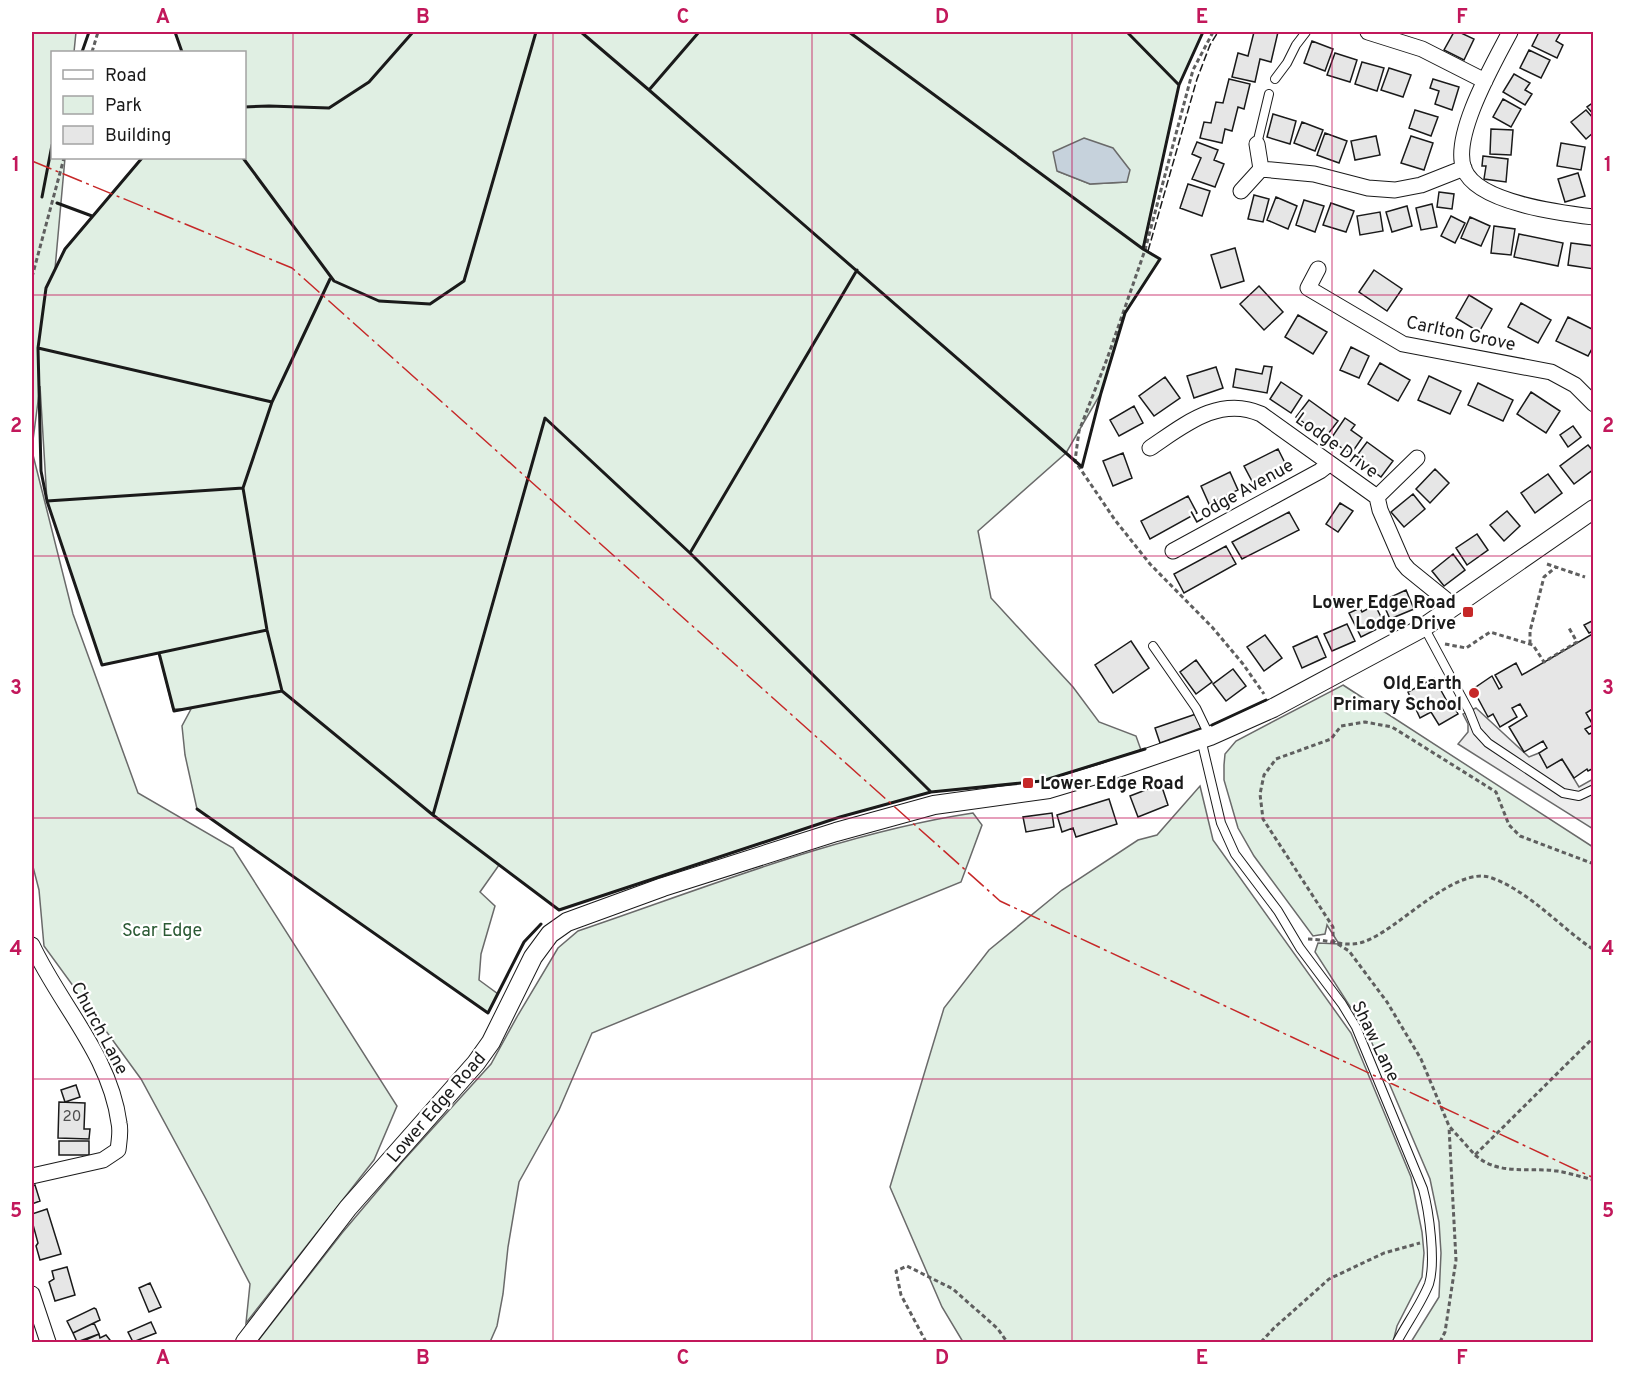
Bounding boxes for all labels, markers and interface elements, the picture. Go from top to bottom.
text: A [156,5,170,31]
text: B [416,5,430,31]
text: C [677,5,689,31]
text: D [935,5,949,31]
text: E [1196,5,1208,31]
text: F [1456,5,1468,31]
legend [51,51,246,159]
text: Road [105,65,147,88]
text: Park [105,95,142,118]
text: Building [105,125,171,148]
text: 1 [12,153,20,179]
text: 1 [1604,153,1612,179]
street label: Carlton Grove [1404,312,1518,357]
street label: Lodge Drive [1290,408,1382,484]
text: 2 [10,414,22,440]
text: 2 [1602,414,1614,440]
street label: Lodge Avenue [1187,455,1298,530]
place label: Lower Edge Road Lodge Drive [1312,592,1456,636]
marker: Lower Edge Road Lodge Drive [1461,605,1475,619]
place label: Old Earth Primary School [1333,673,1462,717]
text: 3 [10,676,22,702]
text: 3 [1602,676,1614,702]
marker: Old Earth Primary School [1467,686,1481,700]
place label: Lower Edge Road [1040,773,1184,796]
marker: Lower Edge Road [1021,776,1035,790]
park label: Scar Edge [122,920,202,943]
text: 4 [10,937,22,963]
text: 4 [1602,937,1614,963]
street label: Church Lane [65,978,133,1079]
street label: Shaw Lane [1345,997,1404,1086]
street label: Lower Edge Road [383,1048,492,1168]
house number: 20 [63,1108,81,1127]
text: 5 [10,1199,22,1225]
text: 5 [1602,1199,1614,1225]
text: A [156,1346,170,1372]
text: B [416,1346,430,1372]
text: C [677,1346,689,1372]
text: D [935,1346,949,1372]
text: E [1196,1346,1208,1372]
text: F [1456,1346,1468,1372]

